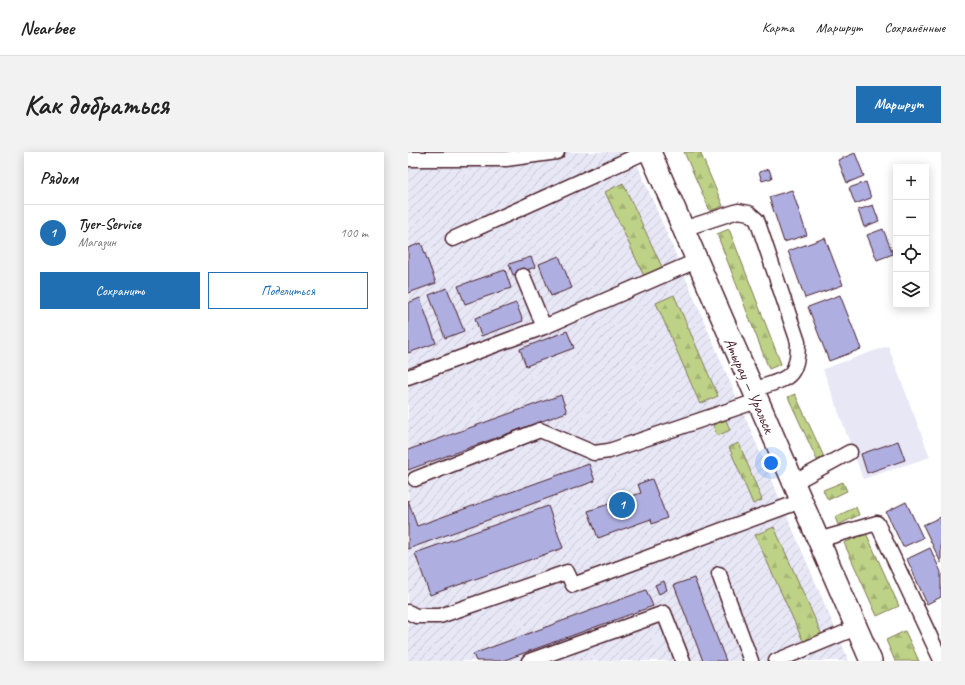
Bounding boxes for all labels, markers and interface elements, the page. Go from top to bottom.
text: Nearbee [20,16,74,40]
text: Карта [762,19,794,36]
text: Маршрут [816,19,862,36]
text: Сохранённые [884,19,945,36]
button: Маршрут [856,86,941,123]
text: Как добраться [24,87,169,122]
map controls [893,164,929,308]
button: + [893,164,929,200]
text: Рядом [40,168,78,189]
button: − [893,200,929,236]
text: Tyer-Service [78,215,141,234]
text: 1 [50,225,56,241]
text: 100 m [340,225,368,241]
text: Магазин [78,234,116,250]
button: locate [893,236,929,272]
button: Сохранить [40,272,200,309]
button: Поделиться [208,272,368,309]
button: layers [893,272,929,308]
street label: Атырау — Уральск [719,335,780,437]
your location [761,453,781,473]
pin: 1 [609,490,635,520]

